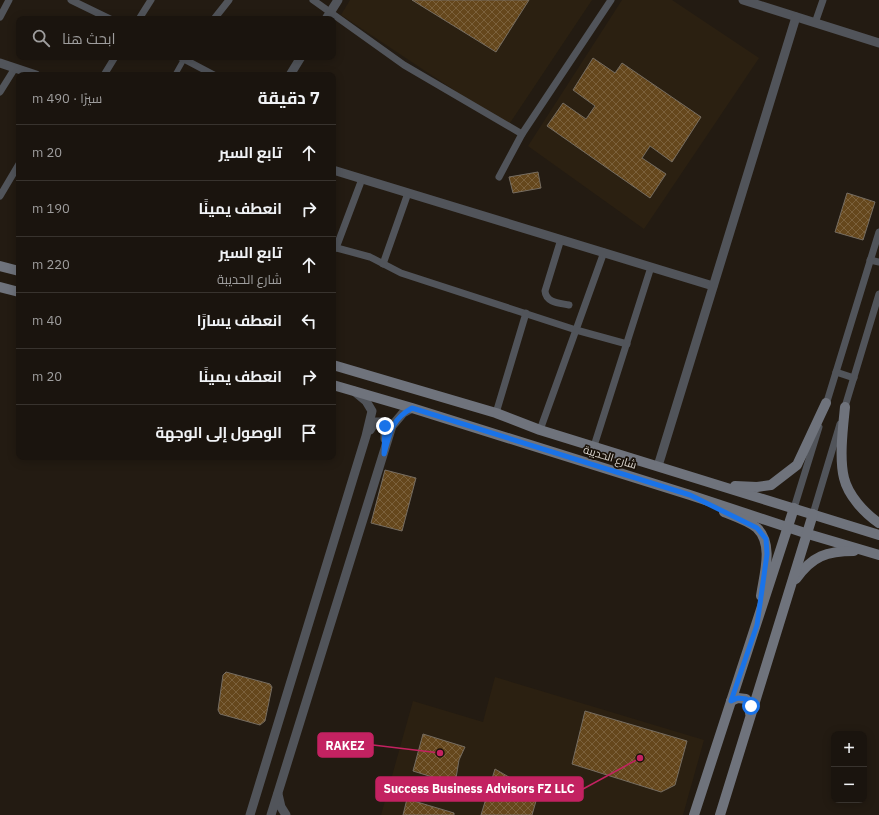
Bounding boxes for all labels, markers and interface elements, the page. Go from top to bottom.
search box [16,16,336,60]
icon: search [30,27,52,49]
text: ابحث هنا [62,29,116,48]
text: 7 دقيقة [258,87,320,109]
text: سيرًا · 490 m [32,90,102,107]
icon: ahead [298,142,320,164]
text: تابع السير [219,143,282,162]
text: 20 m [32,144,62,161]
icon: right [298,198,320,220]
text: انعطف يمينًا [198,199,282,218]
text: 190 m [32,200,70,217]
text: تابع السير [219,243,282,262]
icon: ahead [298,254,320,276]
text: 220 m [32,256,70,273]
text: شارع الحديبة [217,271,282,288]
icon: left [298,310,320,332]
text: انعطف يسارًا [197,311,282,330]
text: 40 m [32,312,62,329]
icon: right [298,366,320,388]
text: انعطف يمينًا [198,367,282,386]
text: 20 m [32,368,62,385]
route end [376,417,394,435]
icon: arrive [298,422,320,444]
text: الوصول إلى الوجهة [155,423,282,442]
street label: شارع الحديبة [581,442,638,473]
route start [742,697,760,715]
map controls [831,731,867,803]
button: + [831,731,867,767]
callout: RAKEZ [318,733,373,757]
text: RAKEZ [325,738,365,753]
button: − [831,767,867,803]
callout: Success Business Advisors FZ LLC [376,777,583,801]
text: Success Business Advisors FZ LLC [383,781,575,796]

